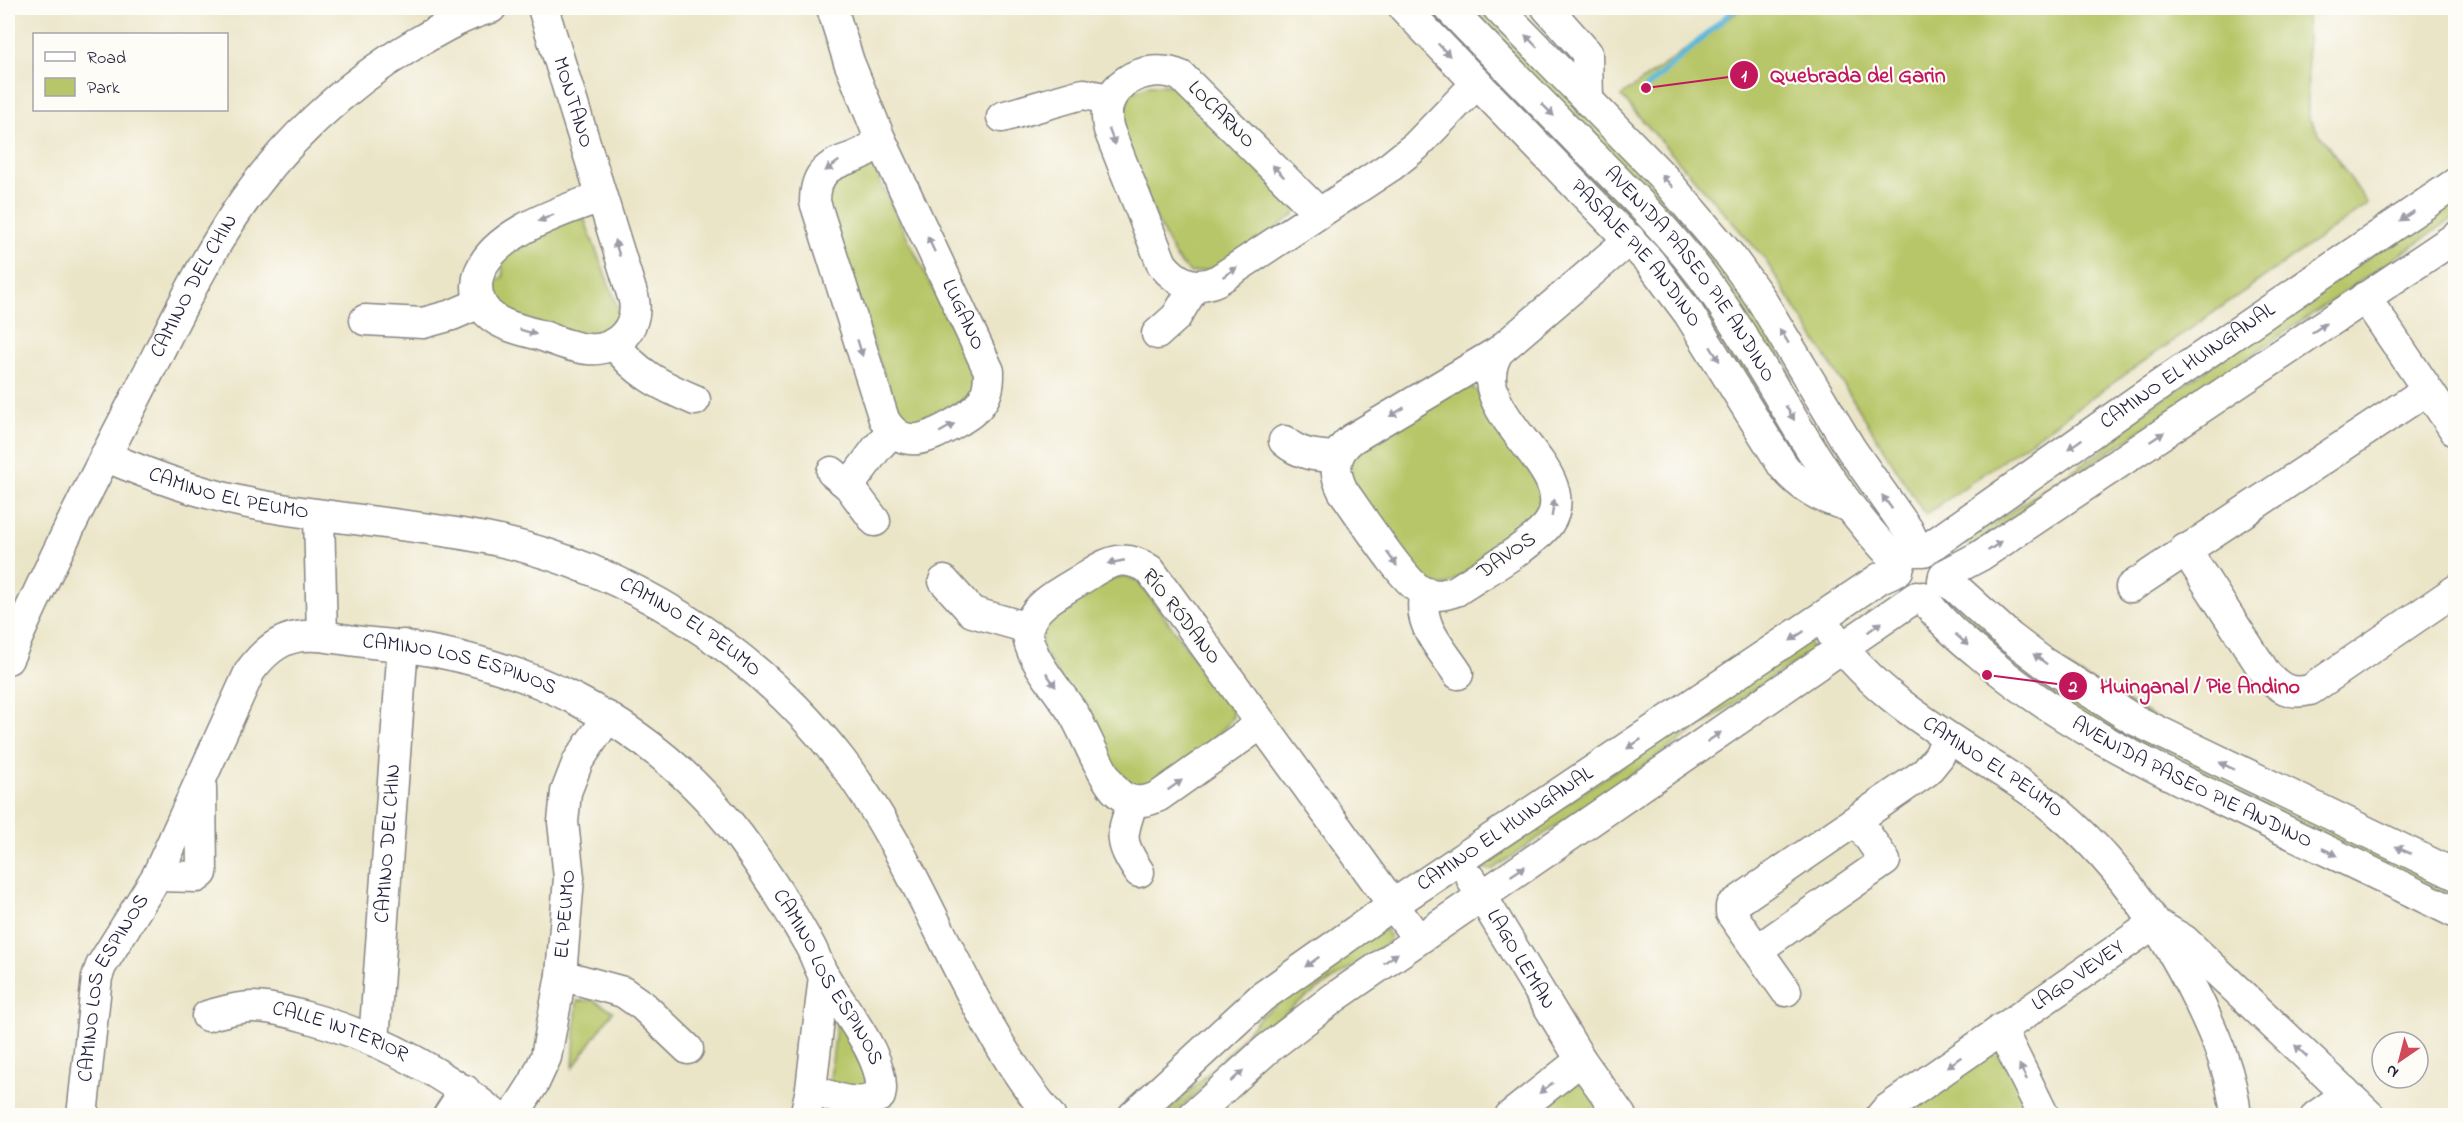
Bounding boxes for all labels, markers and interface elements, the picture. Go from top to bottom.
legend [33,33,228,111]
one-way arrow [1524,35,1538,49]
one-way arrow [1437,42,1451,56]
text: Road [87,46,126,72]
street label: MONTANO [544,53,601,152]
callout: Quebrada del Garin [1729,55,1958,95]
text: Quebrada del Garin [1770,61,1946,93]
text: 1 [1741,64,1747,90]
street label: LOCARNO [1180,74,1262,156]
text: Park [87,76,120,102]
one-way arrow [1541,103,1555,117]
one-way arrow [1107,128,1117,146]
one-way arrow [825,160,841,172]
street label: AVENIDA PASEO PIE ANDINO [1597,160,1782,388]
one-way arrow [1271,165,1285,179]
street label: PASAJE PIE ANDINO [1563,173,1709,333]
one-way arrow [1661,174,1674,189]
street label: CAMINO DEL CHIN [143,208,246,363]
one-way arrow [2400,210,2416,222]
one-way arrow [537,213,555,223]
one-way arrow [926,236,935,253]
one-way arrow [612,239,621,257]
one-way arrow [1222,267,1238,278]
street label: LUGANO [933,275,992,355]
street label: CAMINO EL HUINGANAL [2094,295,2282,437]
one-way arrow [2310,323,2327,334]
one-way arrow [519,328,537,337]
one-way arrow [1779,328,1790,344]
one-way arrow [856,339,866,357]
one-way arrow [1709,346,1720,362]
one-way arrow [1785,405,1796,421]
one-way arrow [1389,407,1405,418]
one-way arrow [939,423,956,433]
one-way arrow [2148,431,2164,443]
one-way arrow [2068,438,2084,450]
street label: CAMINO EL PEUMO [144,460,311,528]
one-way arrow [1881,494,1893,510]
one-way arrow [1548,498,1557,517]
street label: DAVOS [1471,525,1542,588]
one-way arrow [1987,541,2003,552]
one-way arrow [1386,550,1398,566]
one-way arrow [1106,558,1125,567]
street label: RÍO RÓDANO [1134,563,1228,671]
street label: CAMINO EL PEUMO [614,570,768,684]
one-way arrow [1866,621,1882,633]
street label: CAMINO LOS ESPINOS [361,627,561,703]
one-way arrow [1789,630,1805,642]
one-way arrow [1955,633,1970,647]
one-way arrow [2032,653,2048,665]
callout: Huinganal / Pie Andino [2058,666,2312,706]
one-way arrow [1045,672,1057,688]
text: Huinganal / Pie Andino [2100,672,2300,705]
text: 2 [2068,675,2078,701]
street label: CAMINO EL PEUMO [1916,709,2070,826]
street label: AVENIDA PASEO PIE ANDINO [2066,709,2317,857]
one-way arrow [1706,732,1722,743]
one-way arrow [1626,738,1642,749]
street label: CAMINO EL HUINGANAL [1411,759,1600,899]
one-way arrow [2219,761,2236,770]
street label: CAMINO DEL CHIN [368,763,409,924]
one-way arrow [1166,779,1182,791]
one-way arrow [2394,846,2411,855]
one-way arrow [2321,847,2338,857]
one-way arrow [1510,865,1526,876]
street label: EL PEUMO [547,868,585,960]
street label: CAMINO LOS ESPINOS [765,883,890,1070]
street label: CAMINO LOS ESPINOS [71,888,157,1083]
street label: LAGO LEMAN [1478,904,1562,1016]
street label: LAGO VEVEY [2026,933,2131,1019]
one-way arrow [1383,952,1399,964]
one-way arrow [1304,956,1320,968]
street label: CALLE INTERIOR [270,994,414,1070]
north arrow [2370,1030,2430,1090]
one-way arrow [2295,1044,2309,1058]
one-way arrow [1946,1056,1962,1068]
text: N [2381,1058,2404,1084]
one-way arrow [2018,1063,2028,1081]
one-way arrow [1229,1069,1244,1083]
one-way arrow [1538,1081,1553,1093]

